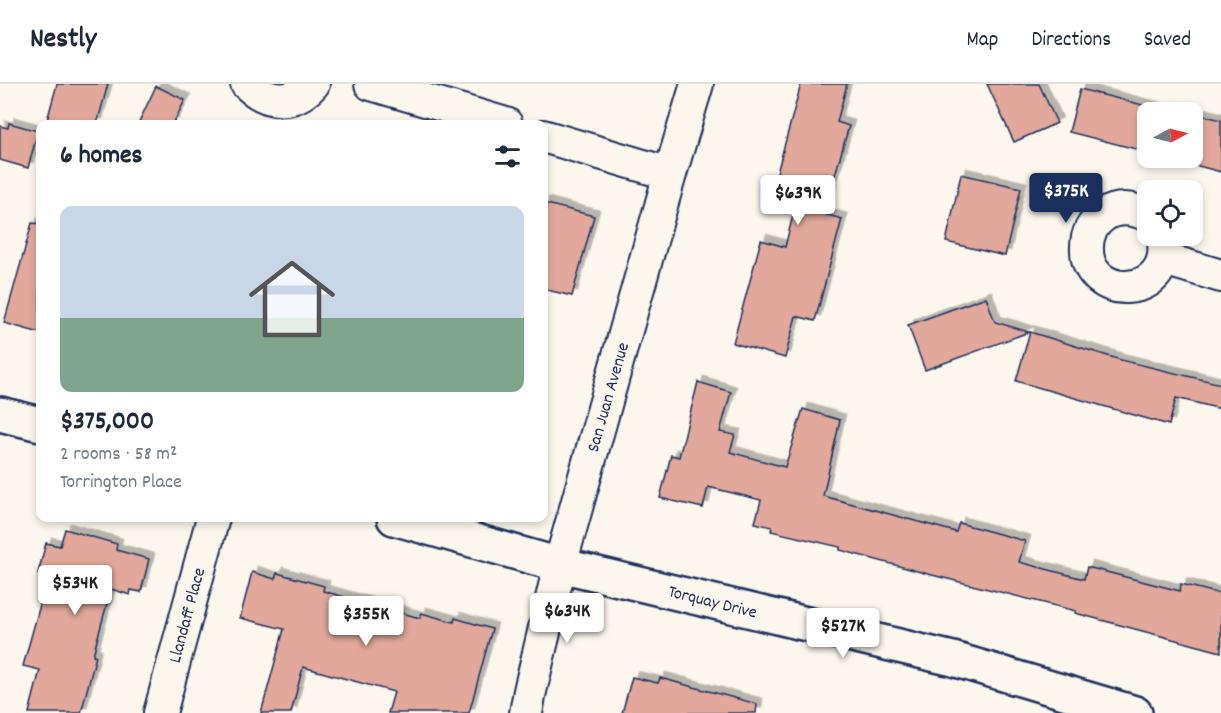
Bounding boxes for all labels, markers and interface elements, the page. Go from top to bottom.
text: Nestly [30,21,96,61]
text: Map [967,26,998,56]
text: Directions [1031,26,1111,56]
text: Saved [1144,26,1191,56]
north arrow [1137,102,1203,168]
map controls [1137,102,1203,246]
text: 6 homes [60,138,142,175]
icon: filters [491,140,524,173]
pin: $375K [1024,173,1108,224]
pin: $639K [756,175,840,226]
text: $375K [1043,178,1089,206]
text: $639K [774,180,822,208]
button: locate [1137,180,1203,246]
icon: home [238,245,346,353]
street label: San Juan Avenue [582,340,637,456]
text: $375,000 [60,404,154,441]
text: 2 rooms · 58 m² [60,441,177,469]
text: Torrington Place [60,469,182,497]
pin: $534K [33,565,117,616]
street label: Llandaff Place [164,565,213,666]
text: $534K [52,570,98,598]
street label: Torquay Drive [665,580,759,627]
pin: $634K [525,593,609,644]
pin: $355K [324,596,408,647]
text: $634K [544,598,590,626]
text: $355K [343,601,389,629]
pin: $527K [801,608,885,659]
text: $527K [820,613,866,641]

